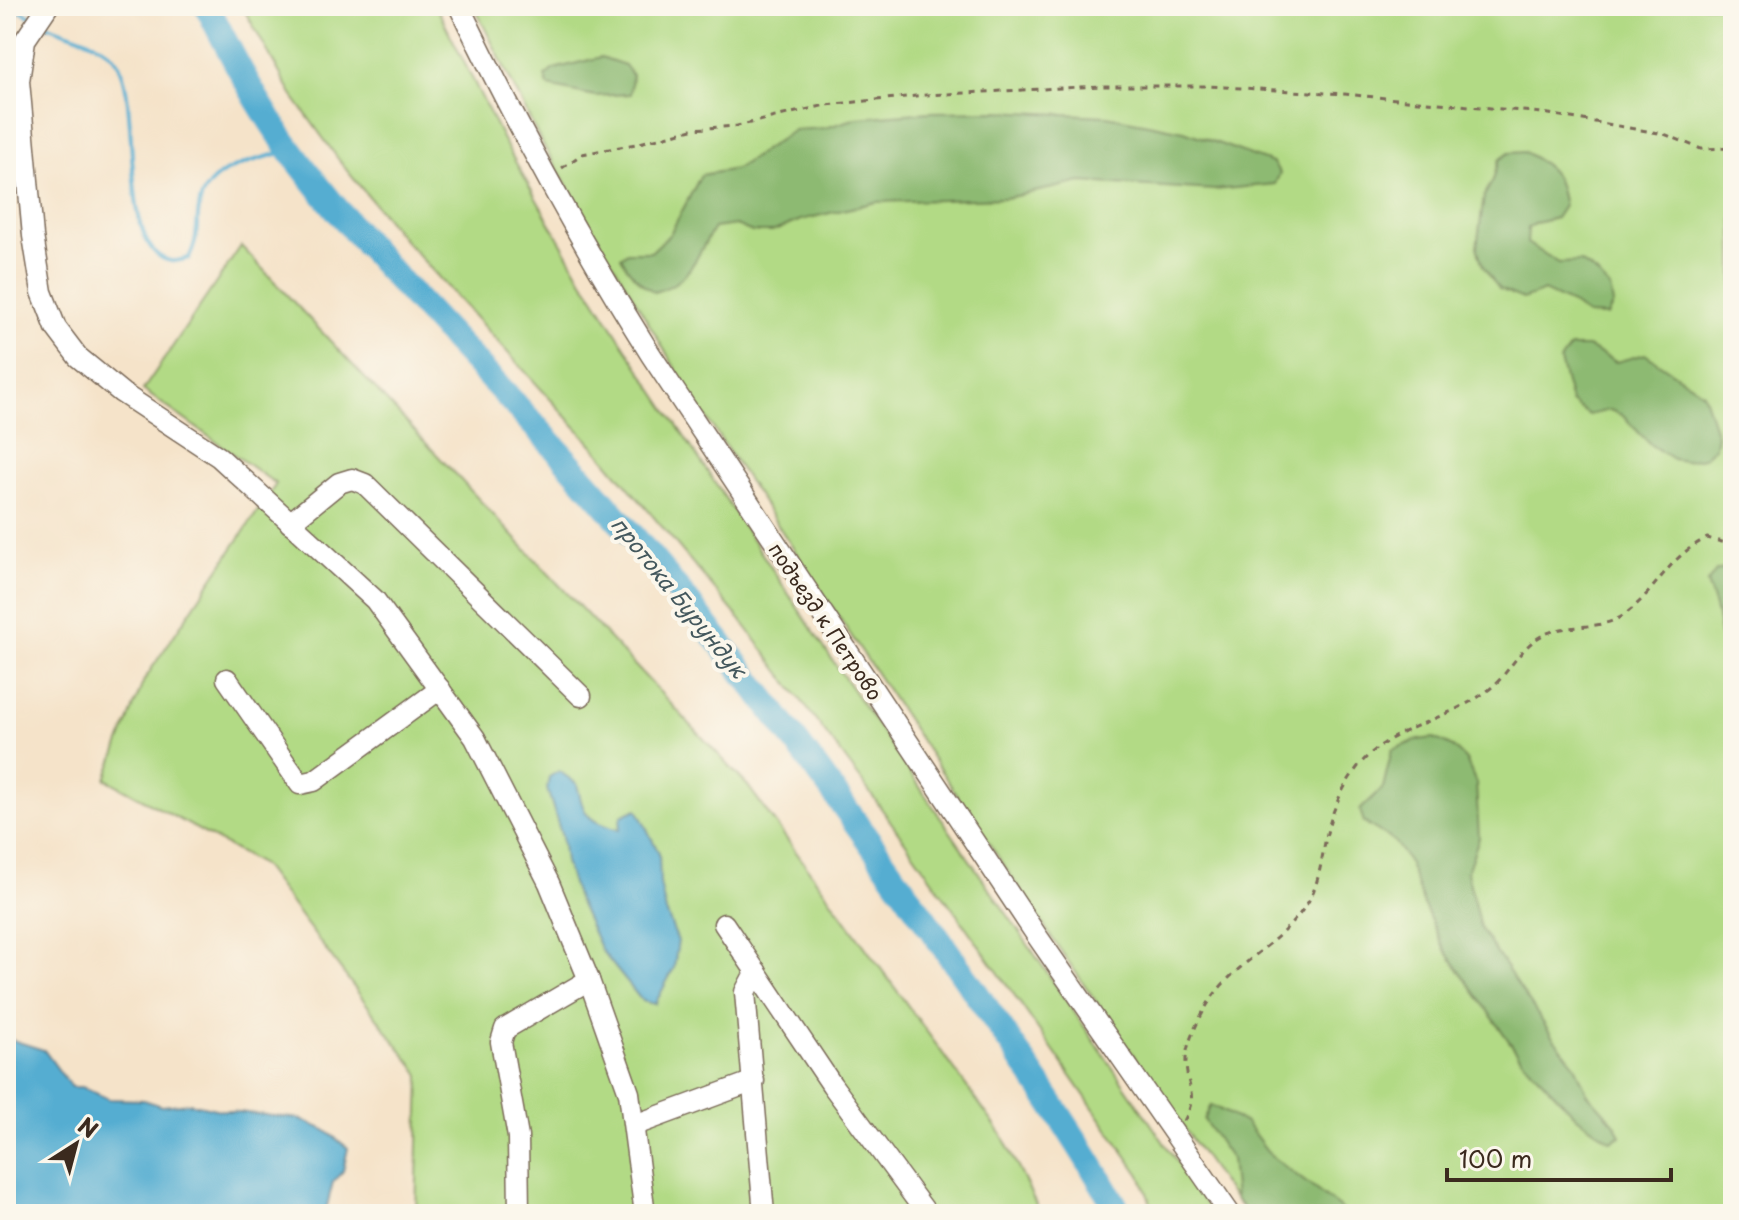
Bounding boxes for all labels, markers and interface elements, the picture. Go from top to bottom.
water label: протока Бурундук [604,508,757,685]
street label: подъезд к Петрово [762,536,890,706]
north arrow [36,1104,116,1184]
text: N [72,1108,105,1145]
scale bar [1447,1132,1671,1182]
text: 100 m [1459,1140,1532,1176]

